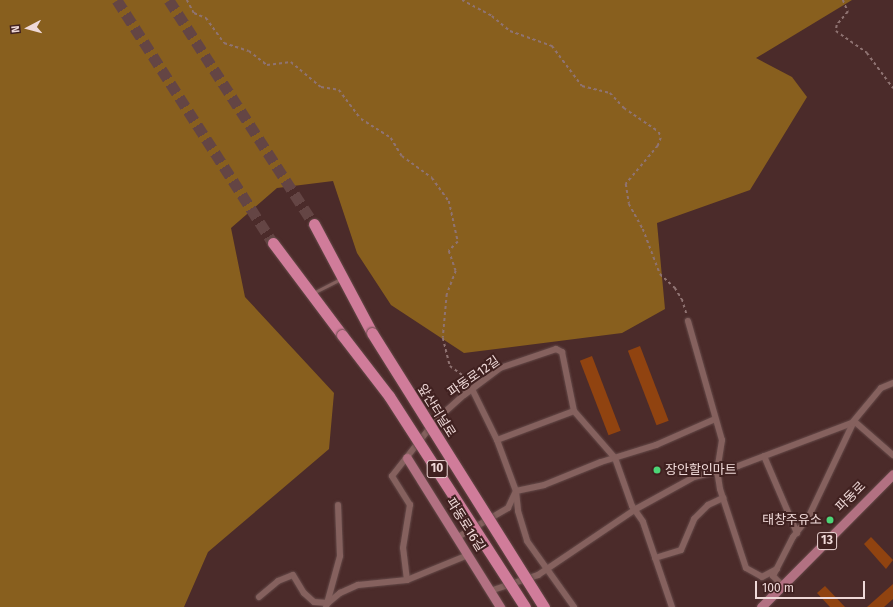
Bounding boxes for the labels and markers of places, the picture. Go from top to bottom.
place label: 장안할인마트 [665,462,737,478]
marker: 장안할인마트 [652,465,662,475]
place label: 태창주유소 [762,512,822,528]
marker: 태창주유소 [825,515,835,525]

